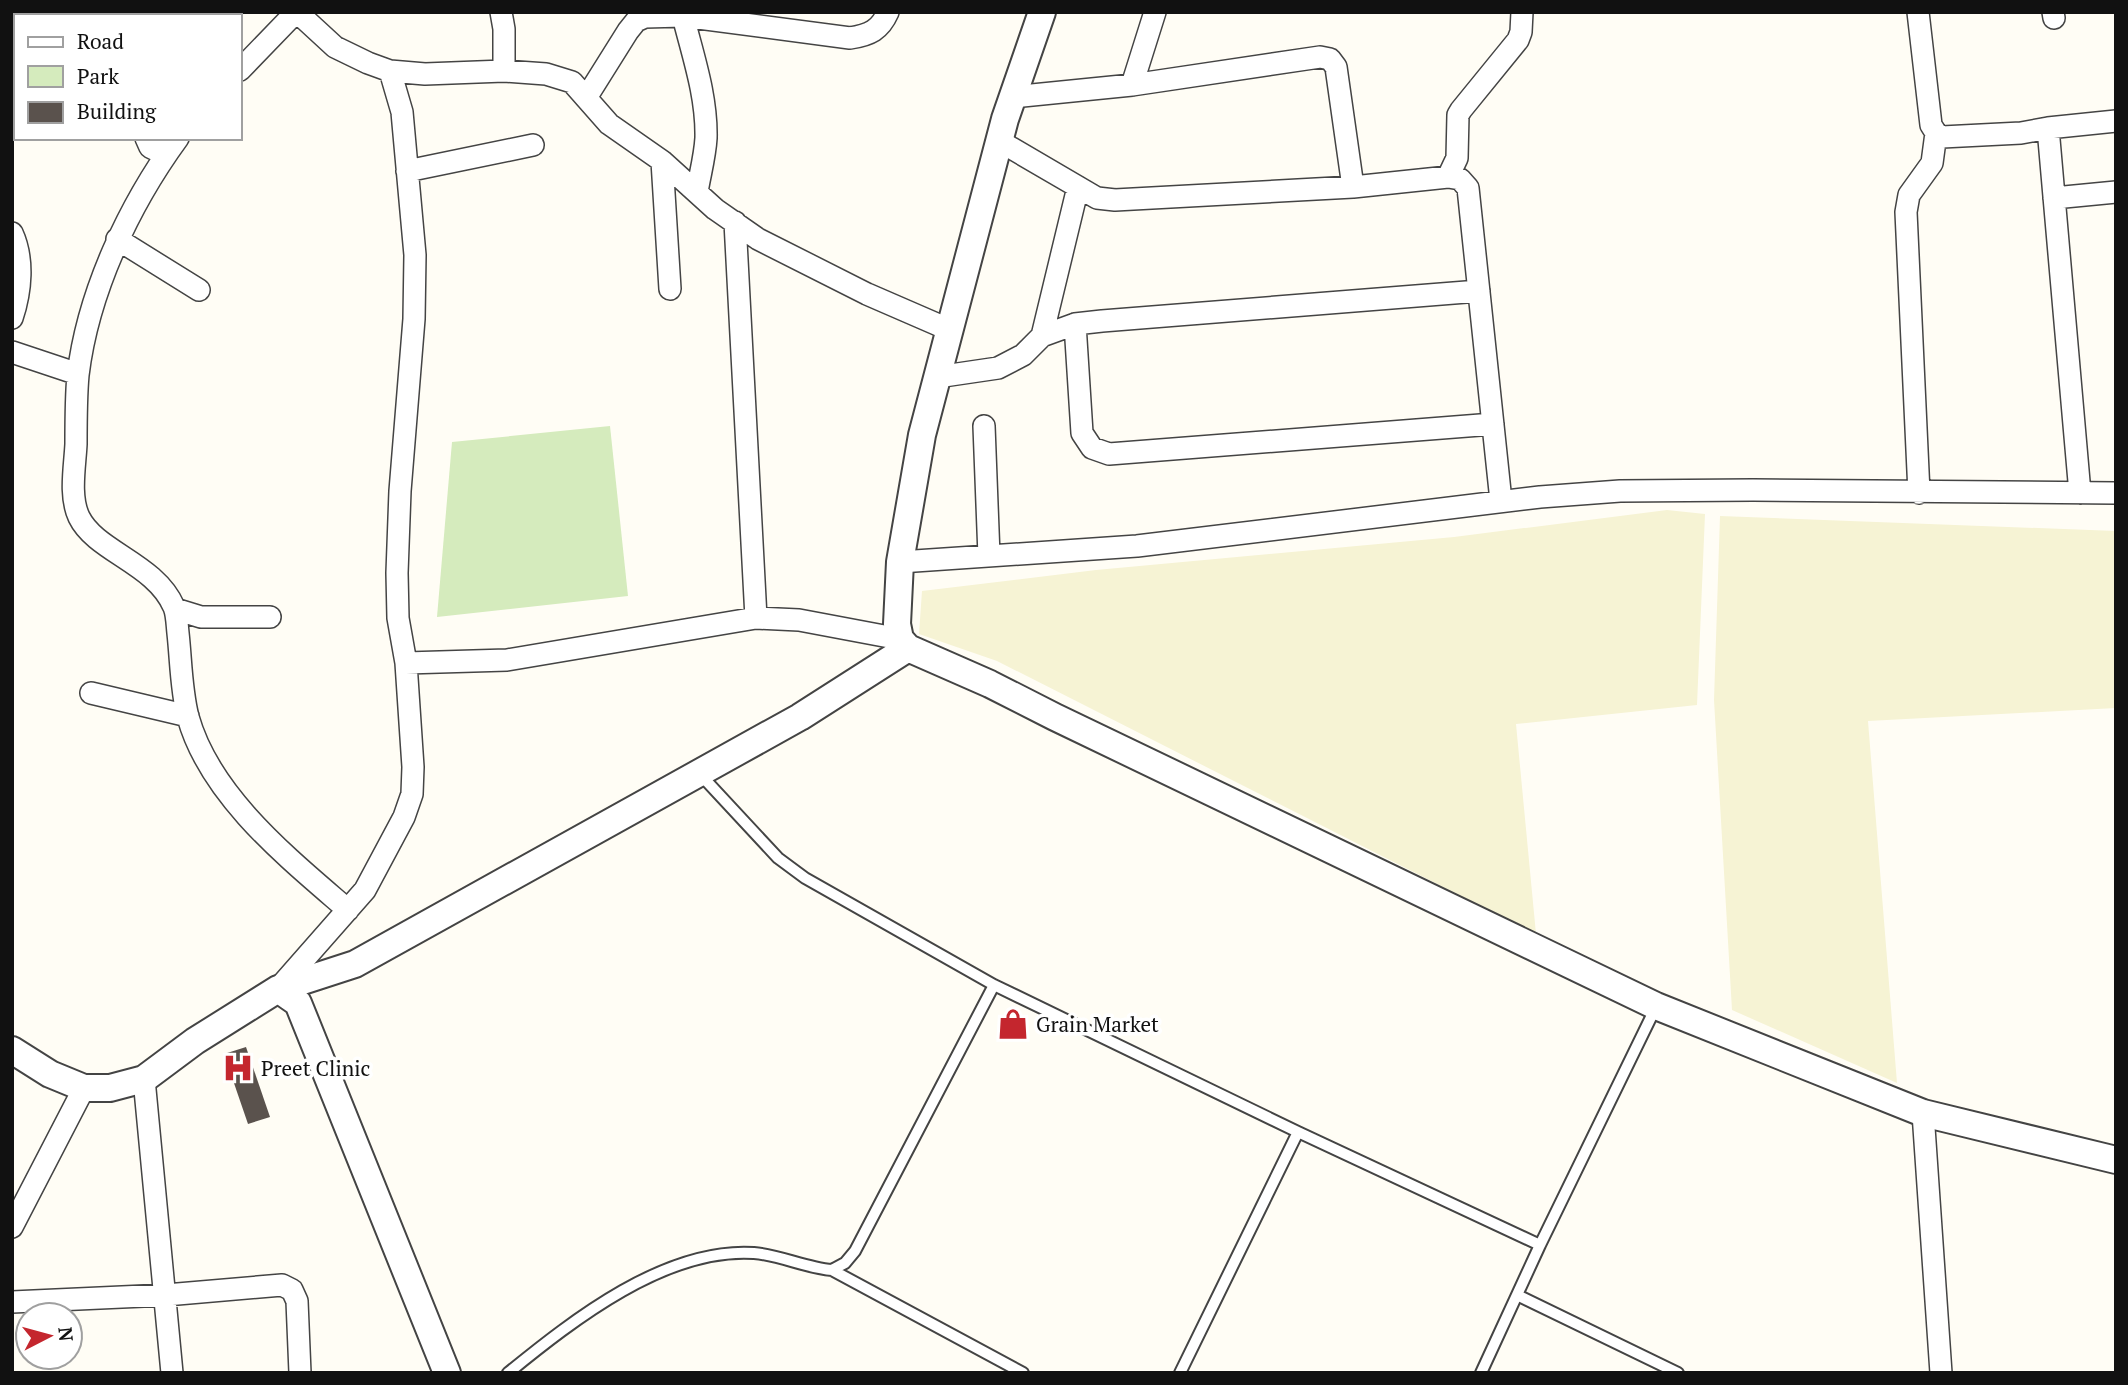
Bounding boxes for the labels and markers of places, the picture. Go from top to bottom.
shop icon: Grain Market [996,1007,1030,1041]
place label: Grain Market [1036,1010,1159,1038]
hospital icon: Preet Clinic [221,1051,255,1085]
place label: Preet Clinic [261,1054,370,1082]

